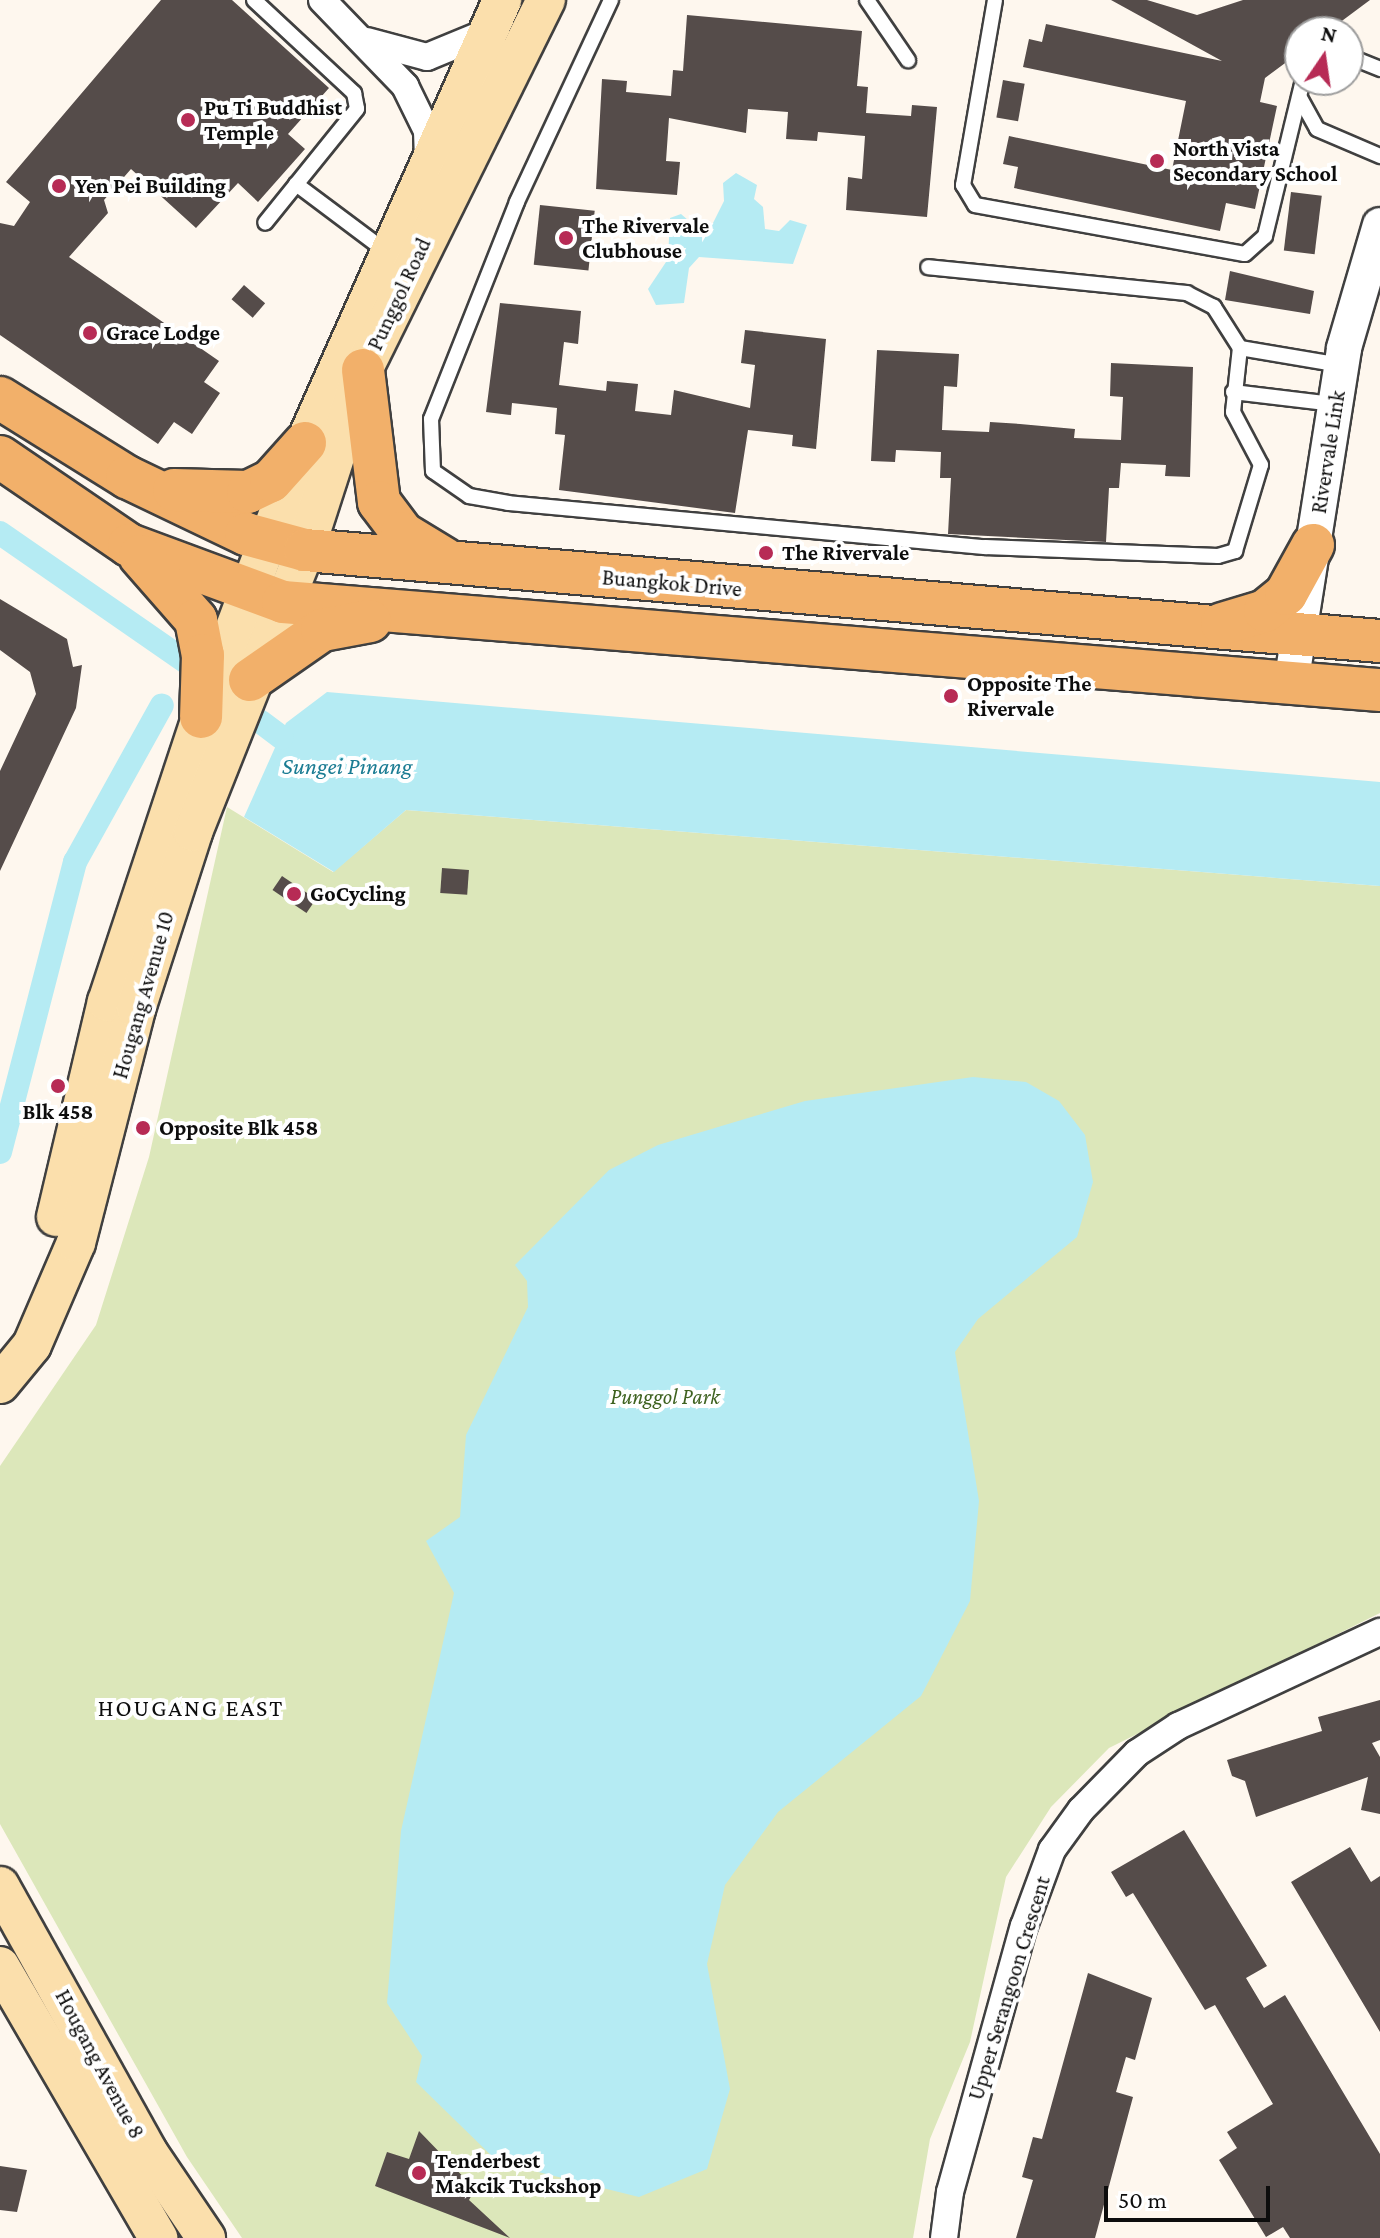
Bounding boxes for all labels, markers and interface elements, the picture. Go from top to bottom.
north arrow [1284,16,1364,96]
text: N [1319,20,1339,48]
place label: Pu Ti Buddhist Temple [204,94,342,146]
marker: Pu Ti Buddhist Temple [179,111,197,129]
place label: North Vista Secondary School [1173,135,1337,186]
marker: North Vista Secondary School [1148,152,1166,170]
place label: Yen Pei Building [75,173,226,199]
marker: Yen Pei Building [50,177,68,195]
place label: The Rivervale Clubhouse [582,212,709,264]
marker: The Rivervale Clubhouse [557,229,575,247]
street label: Punggol Road [361,234,437,354]
place label: Grace Lodge [106,320,220,346]
marker: Grace Lodge [81,324,99,342]
street label: Rivervale Link [1305,389,1351,515]
place label: The Rivervale [782,540,909,566]
marker: The Rivervale [757,544,775,562]
street label: Buangkok Drive [601,564,743,602]
place label: Opposite The Rivervale [967,670,1091,722]
marker: Opposite The Rivervale [942,687,960,705]
water label: Sungei Pinang [282,752,412,780]
place label: GoCycling [310,881,406,907]
marker: GoCycling [285,885,303,903]
street label: Hougang Avenue 10 [106,908,180,1082]
marker: Blk 458 [49,1077,67,1095]
place label: Blk 458 [23,1099,93,1125]
place label: Opposite Blk 458 [159,1115,318,1141]
marker: Opposite Blk 458 [134,1119,152,1137]
park label: Punggol Park [610,1384,720,1410]
district label: HOUGANG EAST [98,1694,284,1722]
street label: Upper Serangoon Crescent [962,1873,1056,2103]
street label: Hougang Avenue 8 [50,1985,150,2143]
place label: Tenderbest Makcik Tuckshop [435,2147,601,2198]
marker: Tenderbest Makcik Tuckshop [410,2164,428,2182]
scale bar [1108,2170,1274,2220]
text: 50 m [1118,2186,1167,2213]

